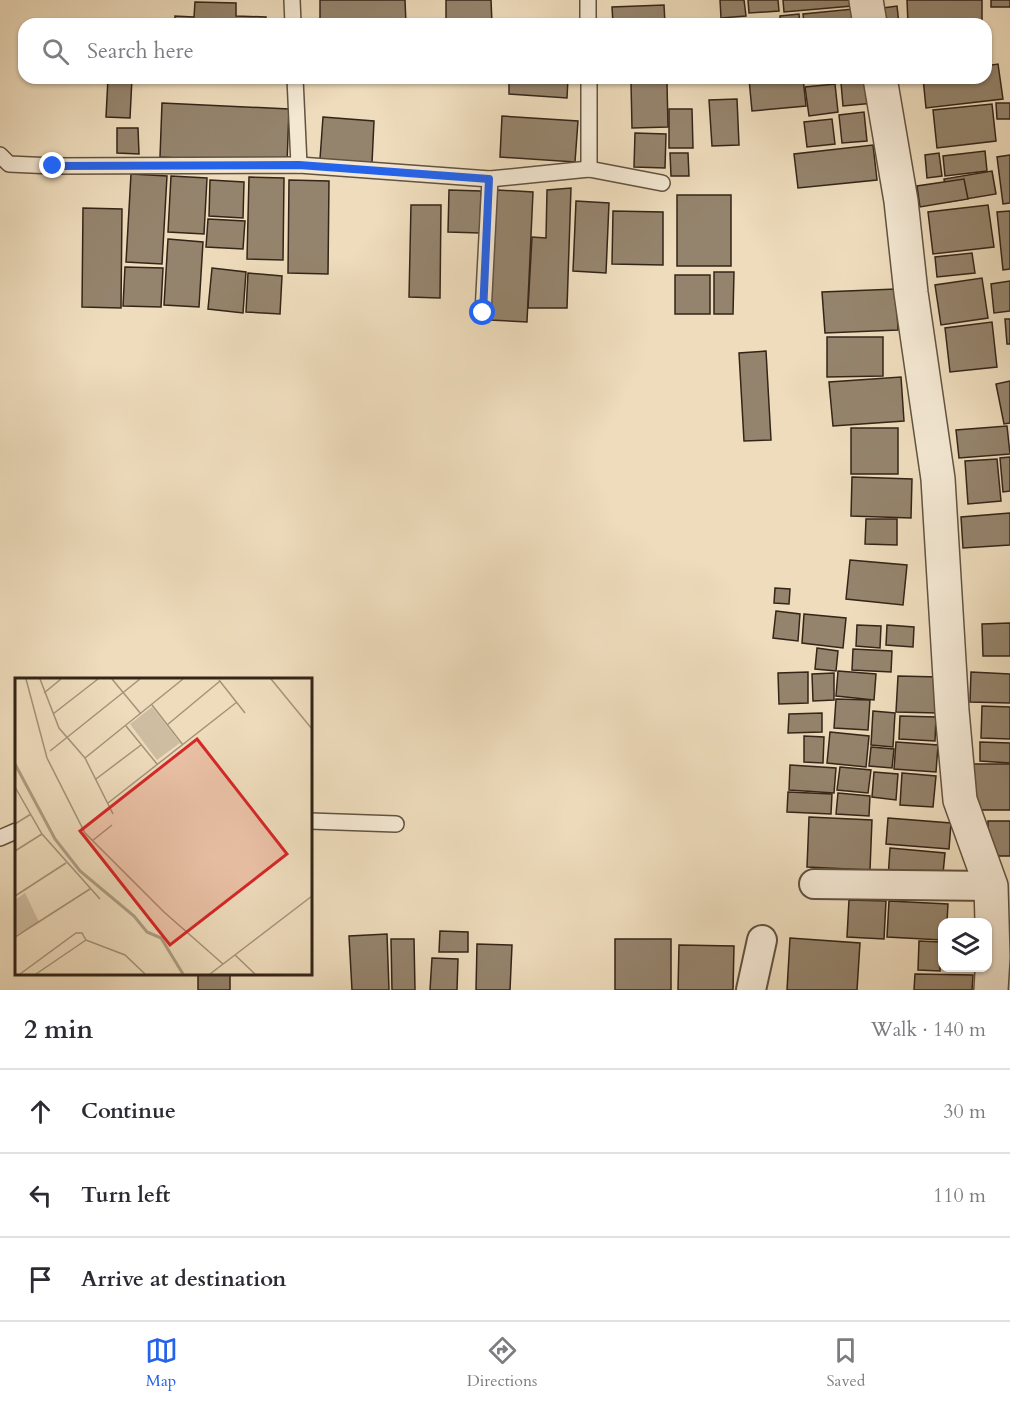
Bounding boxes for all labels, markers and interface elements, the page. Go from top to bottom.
search box [18,18,992,84]
icon: search [39,35,72,68]
text: Search here [87,36,194,66]
route end [39,152,65,178]
route start [469,299,495,325]
inset map [15,678,312,975]
map controls [938,918,992,972]
button: layers [938,918,992,972]
text: 2 min [24,1012,93,1047]
text: Walk · 140 m [871,1016,986,1043]
icon: ahead [24,1095,57,1128]
text: Continue [81,1096,176,1126]
text: 30 m [943,1098,986,1125]
icon: left [24,1179,57,1212]
text: Turn left [81,1180,170,1210]
text: 110 m [933,1182,986,1209]
icon: arrive [24,1263,57,1296]
text: Arrive at destination [81,1264,286,1294]
tab: Map [145,1334,178,1392]
tab: Directions [467,1334,537,1392]
tab: Saved [827,1334,865,1392]

